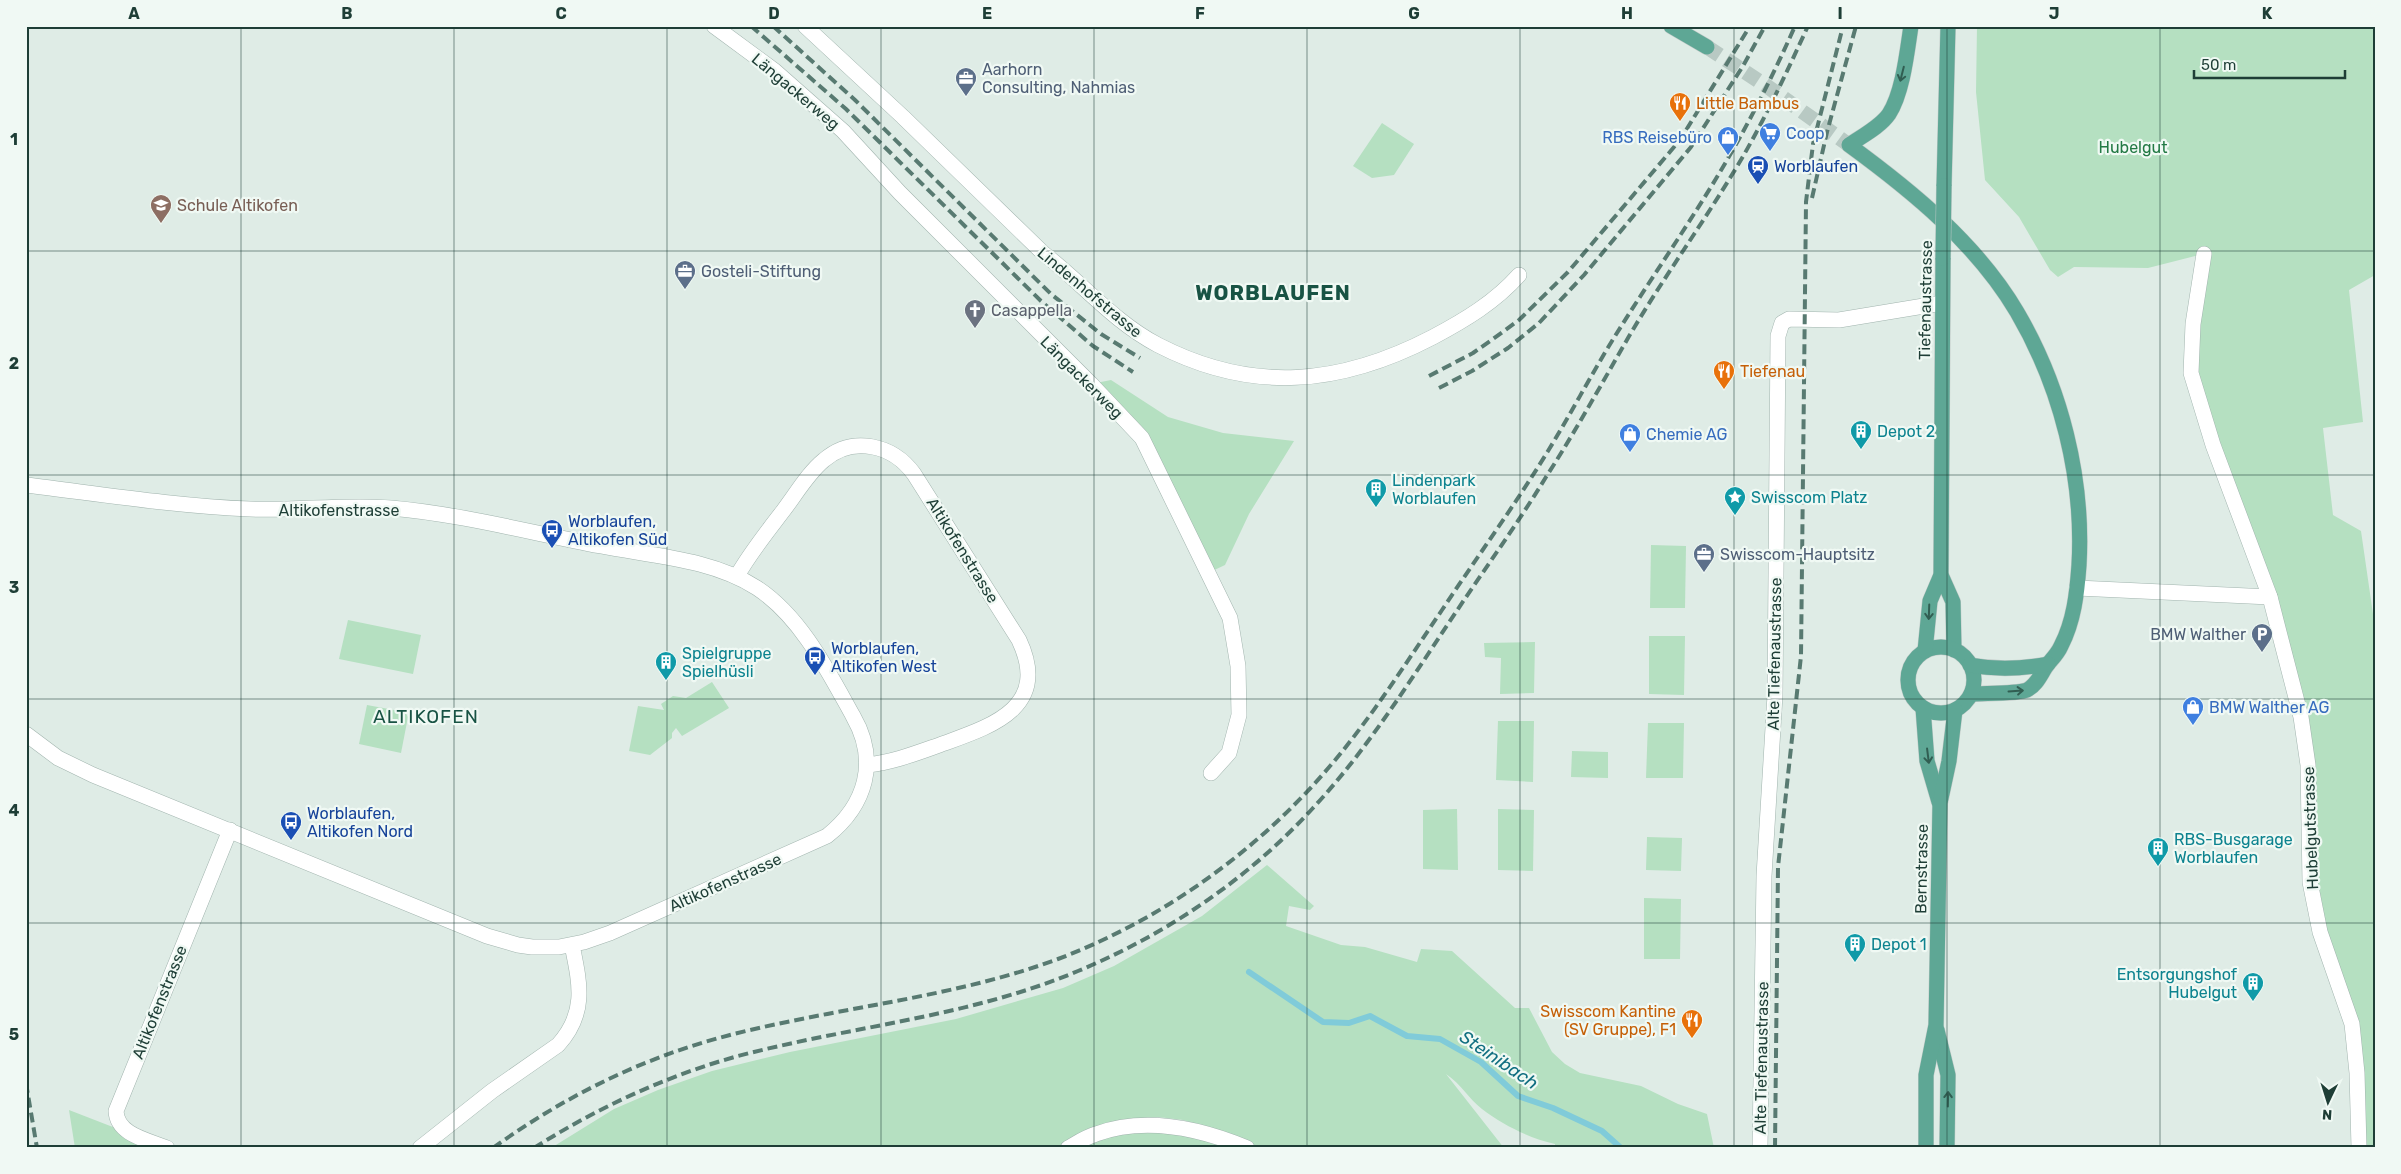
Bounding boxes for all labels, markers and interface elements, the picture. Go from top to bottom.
text: A [128,4,140,23]
text: B [341,4,353,23]
text: C [555,4,567,23]
text: D [768,4,780,23]
text: E [982,4,992,23]
text: F [1195,4,1205,23]
text: G [1408,4,1420,23]
text: H [1621,4,1633,23]
text: I [1837,4,1843,23]
text: J [2049,4,2059,23]
text: K [2262,4,2273,23]
scale bar [2194,48,2345,80]
street label: Längackerweg [748,49,843,134]
text: 50 m [2201,56,2236,74]
place label: Aarhorn Consulting, Nahmias [982,60,1135,97]
office icon: Aarhorn Consulting, Nahmias [954,66,978,97]
one-way arrow [1897,66,1906,82]
restaurant icon: Little Bambus [1668,91,1692,122]
place label: Little Bambus [1696,94,1799,113]
supermarket icon: Coop [1758,121,1782,152]
place label: Coop [1786,124,1825,143]
shop icon: RBS Reisebüro [1716,125,1740,156]
place label: RBS Reisebüro [1602,128,1712,147]
text: 1 [10,130,18,149]
park label: Hubelgut [2099,138,2167,157]
station icon: Worblaufen [1746,154,1770,185]
place label: Worblaufen [1774,157,1858,176]
school or university icon: Schule Altikofen [149,193,173,224]
place label: Schule Altikofen [177,196,298,215]
street label: Tiefenaustrasse [1915,240,1936,360]
street label: Lindenhofstrasse [1034,243,1146,342]
office icon: Gosteli-Stiftung [673,259,697,290]
place label: Gosteli-Stiftung [701,262,821,281]
district label: WORBLAUFEN [1195,280,1351,305]
church icon: Casappella [963,298,987,329]
place label: Casappella [991,301,1072,320]
street label: Längackerweg [1036,332,1127,423]
text: 2 [9,354,19,373]
restaurant icon: Tiefenau [1712,359,1736,390]
place label: Tiefenau [1740,362,1805,381]
building icon: Depot 2 [1849,419,1873,450]
shop icon: Chemie AG [1618,422,1642,453]
place label: Depot 2 [1877,422,1935,441]
place label: Chemie AG [1646,425,1727,444]
place label: Lindenpark Worblaufen [1392,471,1476,508]
building icon: Lindenpark Worblaufen [1364,477,1388,508]
place icon: Swisscom Platz [1723,485,1747,516]
place label: Swisscom Platz [1751,488,1867,507]
street label: Altikofenstrasse [923,494,1003,607]
street label: Altikofenstrasse [279,501,399,520]
place label: Worblaufen, Altikofen Süd [568,512,667,549]
bus stop icon: Worblaufen, Altikofen Süd [540,518,564,549]
office icon: Swisscom-Hauptsitz [1692,542,1716,573]
place label: Swisscom-Hauptsitz [1720,545,1875,564]
street label: Alte Tiefenaustrasse [1764,577,1785,731]
text: 3 [9,578,19,597]
one-way arrow [1925,603,1934,619]
parking icon: BMW Walther [2250,622,2274,653]
place label: BMW Walther [2150,625,2246,644]
place label: Worblaufen, Altikofen West [831,639,937,676]
place label: Spielgruppe Spielhüsli [682,644,772,681]
bus stop icon: Worblaufen, Altikofen West [803,645,827,676]
building icon: Spielgruppe Spielhüsli [654,650,678,681]
one-way arrow [2008,687,2024,696]
shop icon: BMW Walther AG [2181,695,2205,726]
place label: BMW Walther AG [2209,698,2329,717]
district label: ALTIKOFEN [373,705,479,728]
one-way arrow [1923,748,1933,764]
street label: Hubelgutstrasse [2299,766,2322,890]
text: 4 [9,801,20,820]
place label: Worblaufen, Altikofen Nord [307,804,413,841]
bus stop icon: Worblaufen, Altikofen Nord [279,810,303,841]
street label: Bernstrasse [1911,824,1932,914]
place label: RBS-Busgarage Worblaufen [2174,830,2293,867]
building icon: RBS-Busgarage Worblaufen [2146,836,2170,867]
street label: Altikofenstrasse [666,849,784,916]
building icon: Depot 1 [1843,932,1867,963]
place label: Depot 1 [1871,935,1927,954]
street label: Altikofenstrasse [128,943,191,1062]
place label: Entsorgungshof Hubelgut [2117,965,2238,1002]
building icon: Entsorgungshof Hubelgut [2241,971,2265,1002]
street label: Alte Tiefenaustrasse [1751,981,1772,1135]
place label: Swisscom Kantine (SV Gruppe), F1 [1540,1002,1676,1039]
restaurant icon: Swisscom Kantine (SV Gruppe), F1 [1680,1008,1704,1039]
text: 5 [9,1025,19,1044]
water label: Steinibach [1456,1026,1542,1094]
north arrow [2304,1076,2354,1126]
one-way arrow [1943,1091,1953,1108]
text: N [2322,1106,2333,1123]

